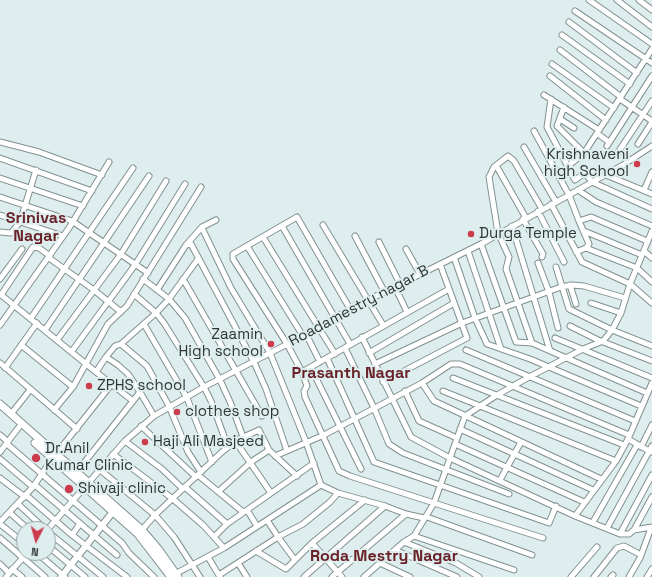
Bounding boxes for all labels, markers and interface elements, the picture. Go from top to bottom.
place label: Krishnaveni high School [544,146,629,181]
marker: Krishnaveni high School [632,159,642,169]
district label: Srinivas Nagar [6,209,66,247]
place label: Durga Temple [479,225,577,243]
marker: Durga Temple [466,229,476,239]
street label: Roadamestry nagar B [286,261,432,351]
place label: Zaamin High school [179,326,263,361]
marker: Zaamin High school [266,339,276,349]
district label: Prasanth Nagar [291,364,411,384]
place label: ZPHS school [97,377,186,395]
marker: ZPHS school [84,381,94,391]
place label: clothes shop [185,403,279,421]
marker: clothes shop [172,407,182,417]
place label: Haji Ali Masjeed [153,433,264,451]
marker: Haji Ali Masjeed [140,437,150,447]
place label: Dr.Anil Kumar Clinic [45,440,133,475]
marker: Dr.Anil Kumar Clinic [30,452,42,464]
place label: Shivaji clinic [78,480,166,498]
marker: Shivaji clinic [63,483,75,495]
north arrow [16,521,56,561]
text: N [30,545,39,559]
district label: Roda Mestry Nagar [310,547,458,567]

